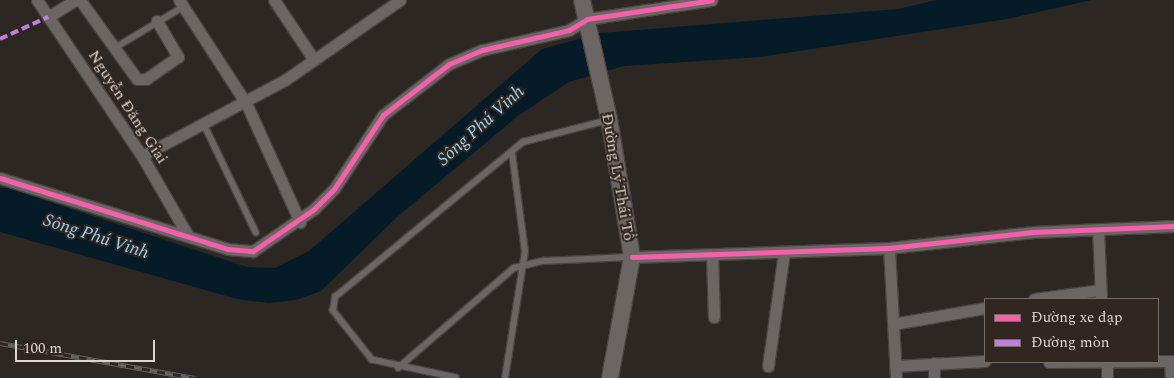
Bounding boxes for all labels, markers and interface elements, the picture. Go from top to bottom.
street label: Nguyễn Đăng Giai [84,47,172,167]
water label: Sông Phú Vinh [433,81,529,171]
street label: Đường Lý Thái Tổ [597,112,639,242]
water label: Sông Phú Vinh [41,210,151,264]
legend [984,298,1159,363]
text: Đường xe đạp [1031,306,1123,329]
scale bar [18,330,158,362]
text: Đường mòn [1031,331,1109,354]
text: 100 m [23,337,62,360]

